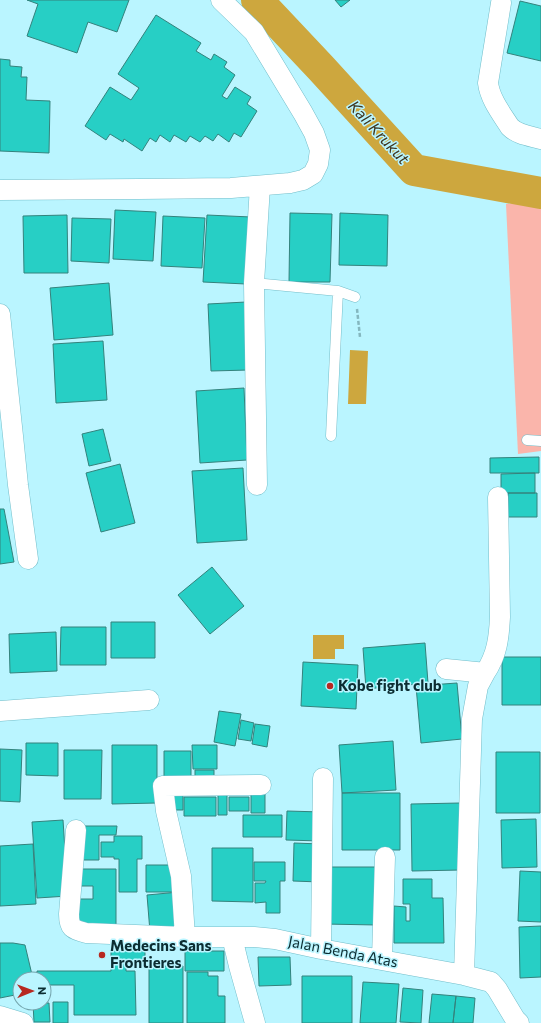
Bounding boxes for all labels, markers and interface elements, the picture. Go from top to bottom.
water label: Kali Krukut [345,96,414,168]
place label: Kobe fight club [338,676,442,694]
marker: Kobe fight club [325,681,335,691]
street label: Jalan Benda Atas [287,932,400,971]
place label: Medecins Sans Frontieres [110,936,212,971]
marker: Medecins Sans Frontieres [97,950,107,960]
north arrow [12,971,52,1011]
text: N [36,987,49,995]

